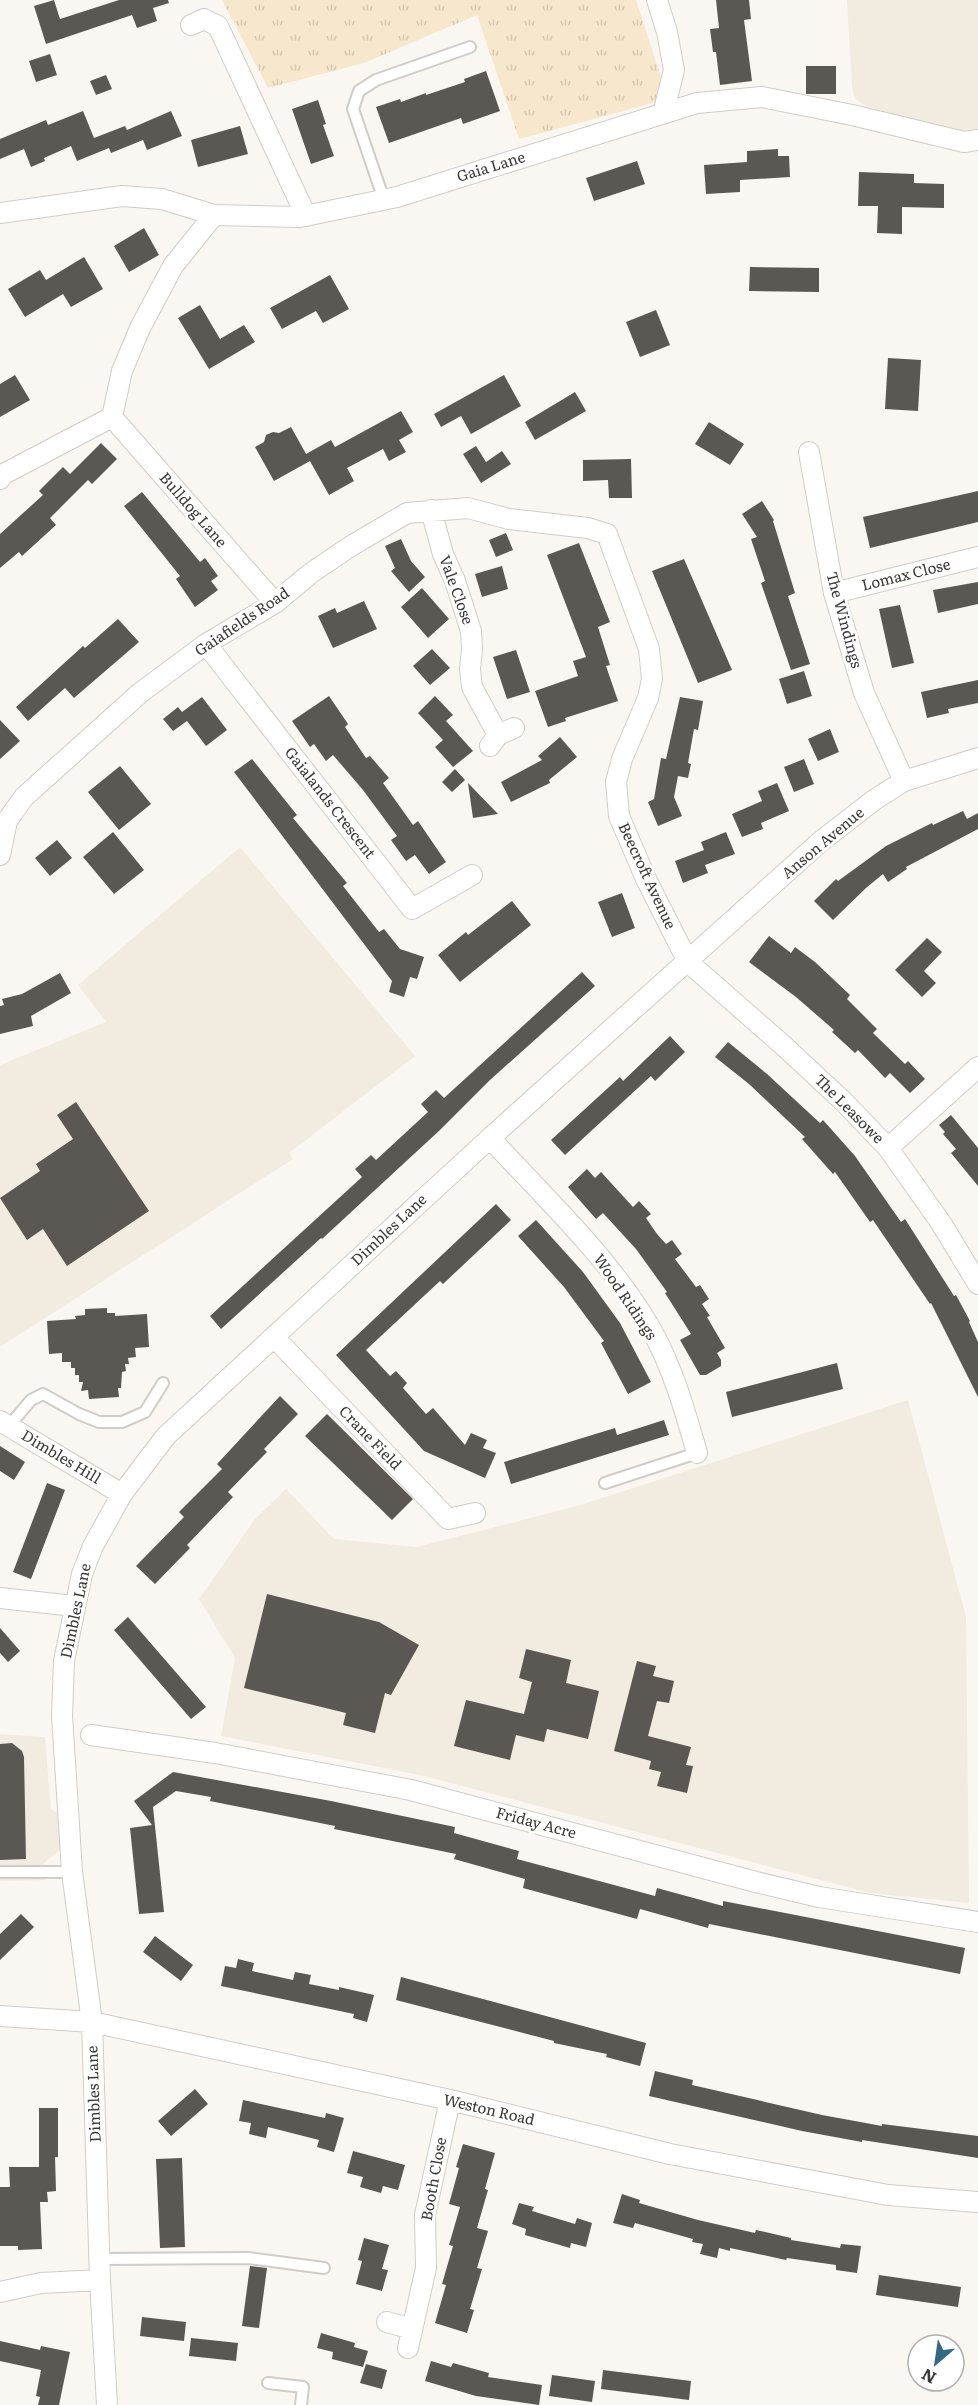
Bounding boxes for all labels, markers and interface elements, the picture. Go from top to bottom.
street label: Gaia Lane [453,144,528,187]
street label: Bulldog Lane [155,466,234,552]
street label: Lomax Close [859,551,953,596]
street label: Vale Close [434,552,481,628]
street label: The Windings [822,569,869,671]
street label: Gaiafields Road [189,581,293,661]
street label: Gaialands Crescent [280,741,382,863]
street label: Anson Avenue [776,800,868,883]
street label: Beecroft Avenue [614,818,683,933]
street label: The Leasowe [810,1068,890,1148]
street label: Dimbles Lane [345,1187,431,1270]
street label: Wood Ridings [589,1248,664,1344]
street label: Crane Field [334,1400,408,1474]
street label: Dimbles Hill [18,1423,106,1489]
street label: Dimbles Lane [53,1561,96,1660]
street label: Friday Acre [494,1800,579,1843]
street label: Dimbles Lane [79,2045,106,2143]
street label: Weston Road [441,2087,537,2130]
street label: Booth Close [414,2135,451,2222]
north arrow [906,2333,966,2393]
text: N [917,2363,940,2391]

